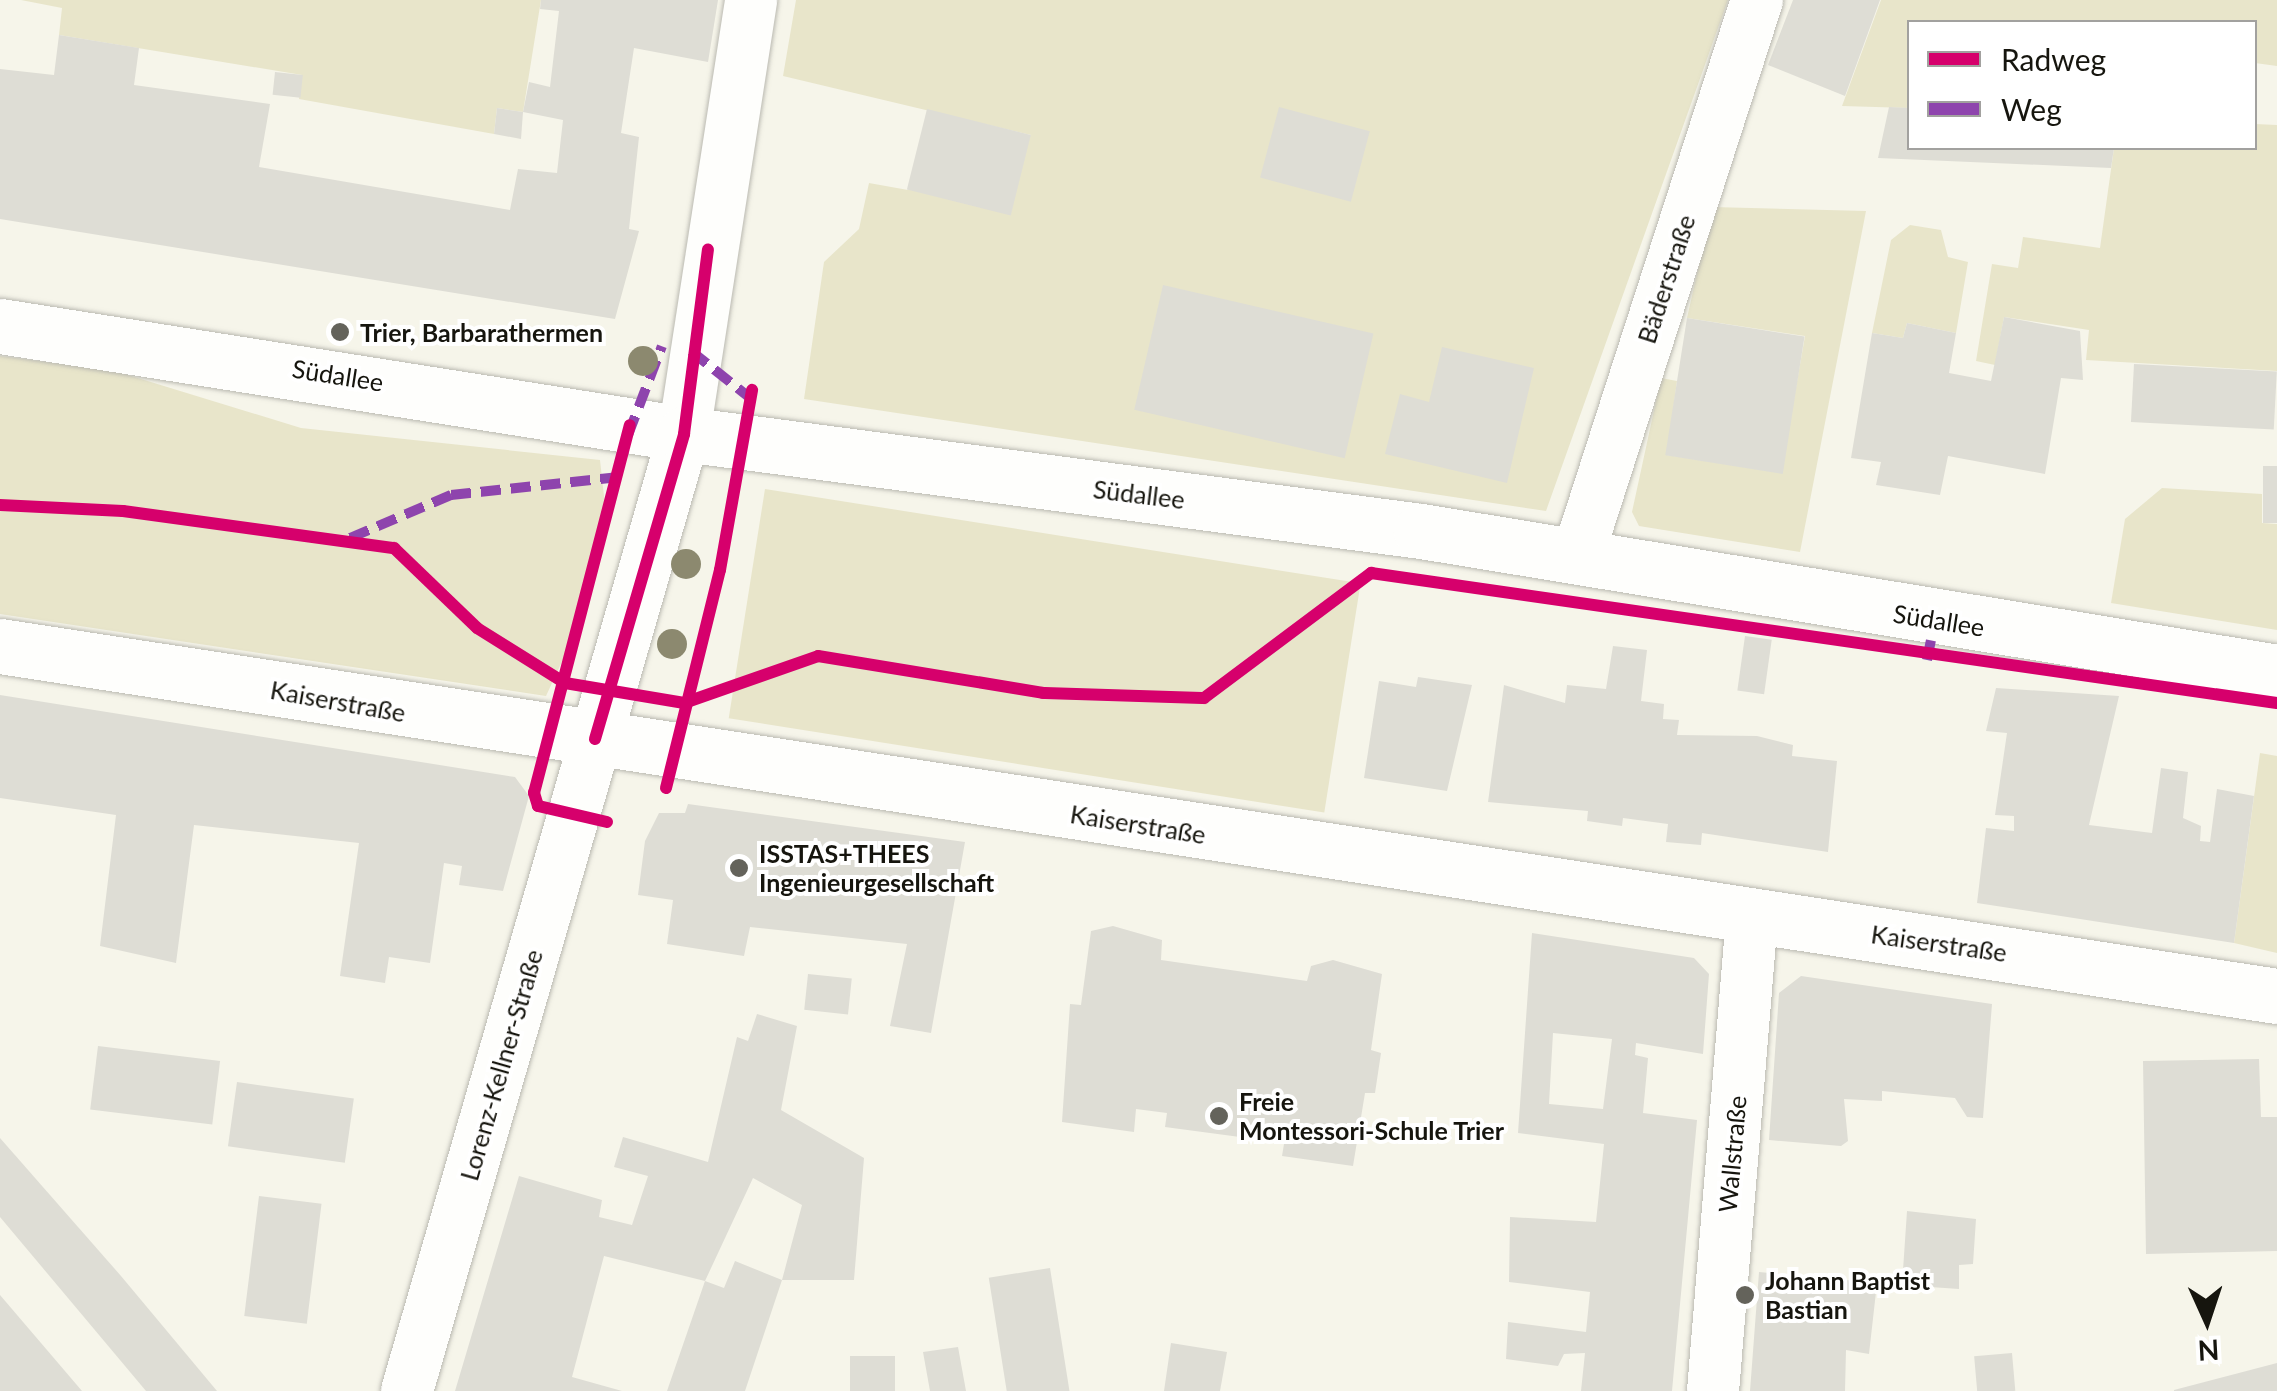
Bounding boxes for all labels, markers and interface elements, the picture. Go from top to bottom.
legend [1907,20,2257,150]
text: Radweg [2001,41,2106,77]
text: Weg [2001,91,2062,127]
street label: Bäderstraße [1631,211,1701,347]
place label: Trier, Barbarathermen [360,317,603,347]
marker: Trier, Barbarathermen [329,321,351,343]
street label: Südallee [290,353,386,397]
street label: Südallee [1092,474,1186,514]
street label: Südallee [1891,598,1987,642]
street label: Kaiserstraße [268,674,408,728]
street label: Kaiserstraße [1068,798,1208,850]
place label: ISSTAS+THEES Ingenieurgesellschaft [759,839,994,898]
marker: ISSTAS+THEES Ingenieurgesellschaft [728,857,750,879]
street label: Kaiserstraße [1869,919,2009,967]
street label: Lorenz-Kellner-Straße [454,946,548,1184]
place label: Freie Montessori-Schule Trier [1239,1087,1505,1146]
street label: Wallstraße [1712,1094,1752,1214]
marker: Freie Montessori-Schule Trier [1208,1105,1230,1127]
place label: Johann Baptist Bastian [1765,1266,1930,1325]
north arrow [2157,1271,2257,1371]
marker: Johann Baptist Bastian [1734,1284,1756,1306]
text: N [2197,1333,2220,1368]

